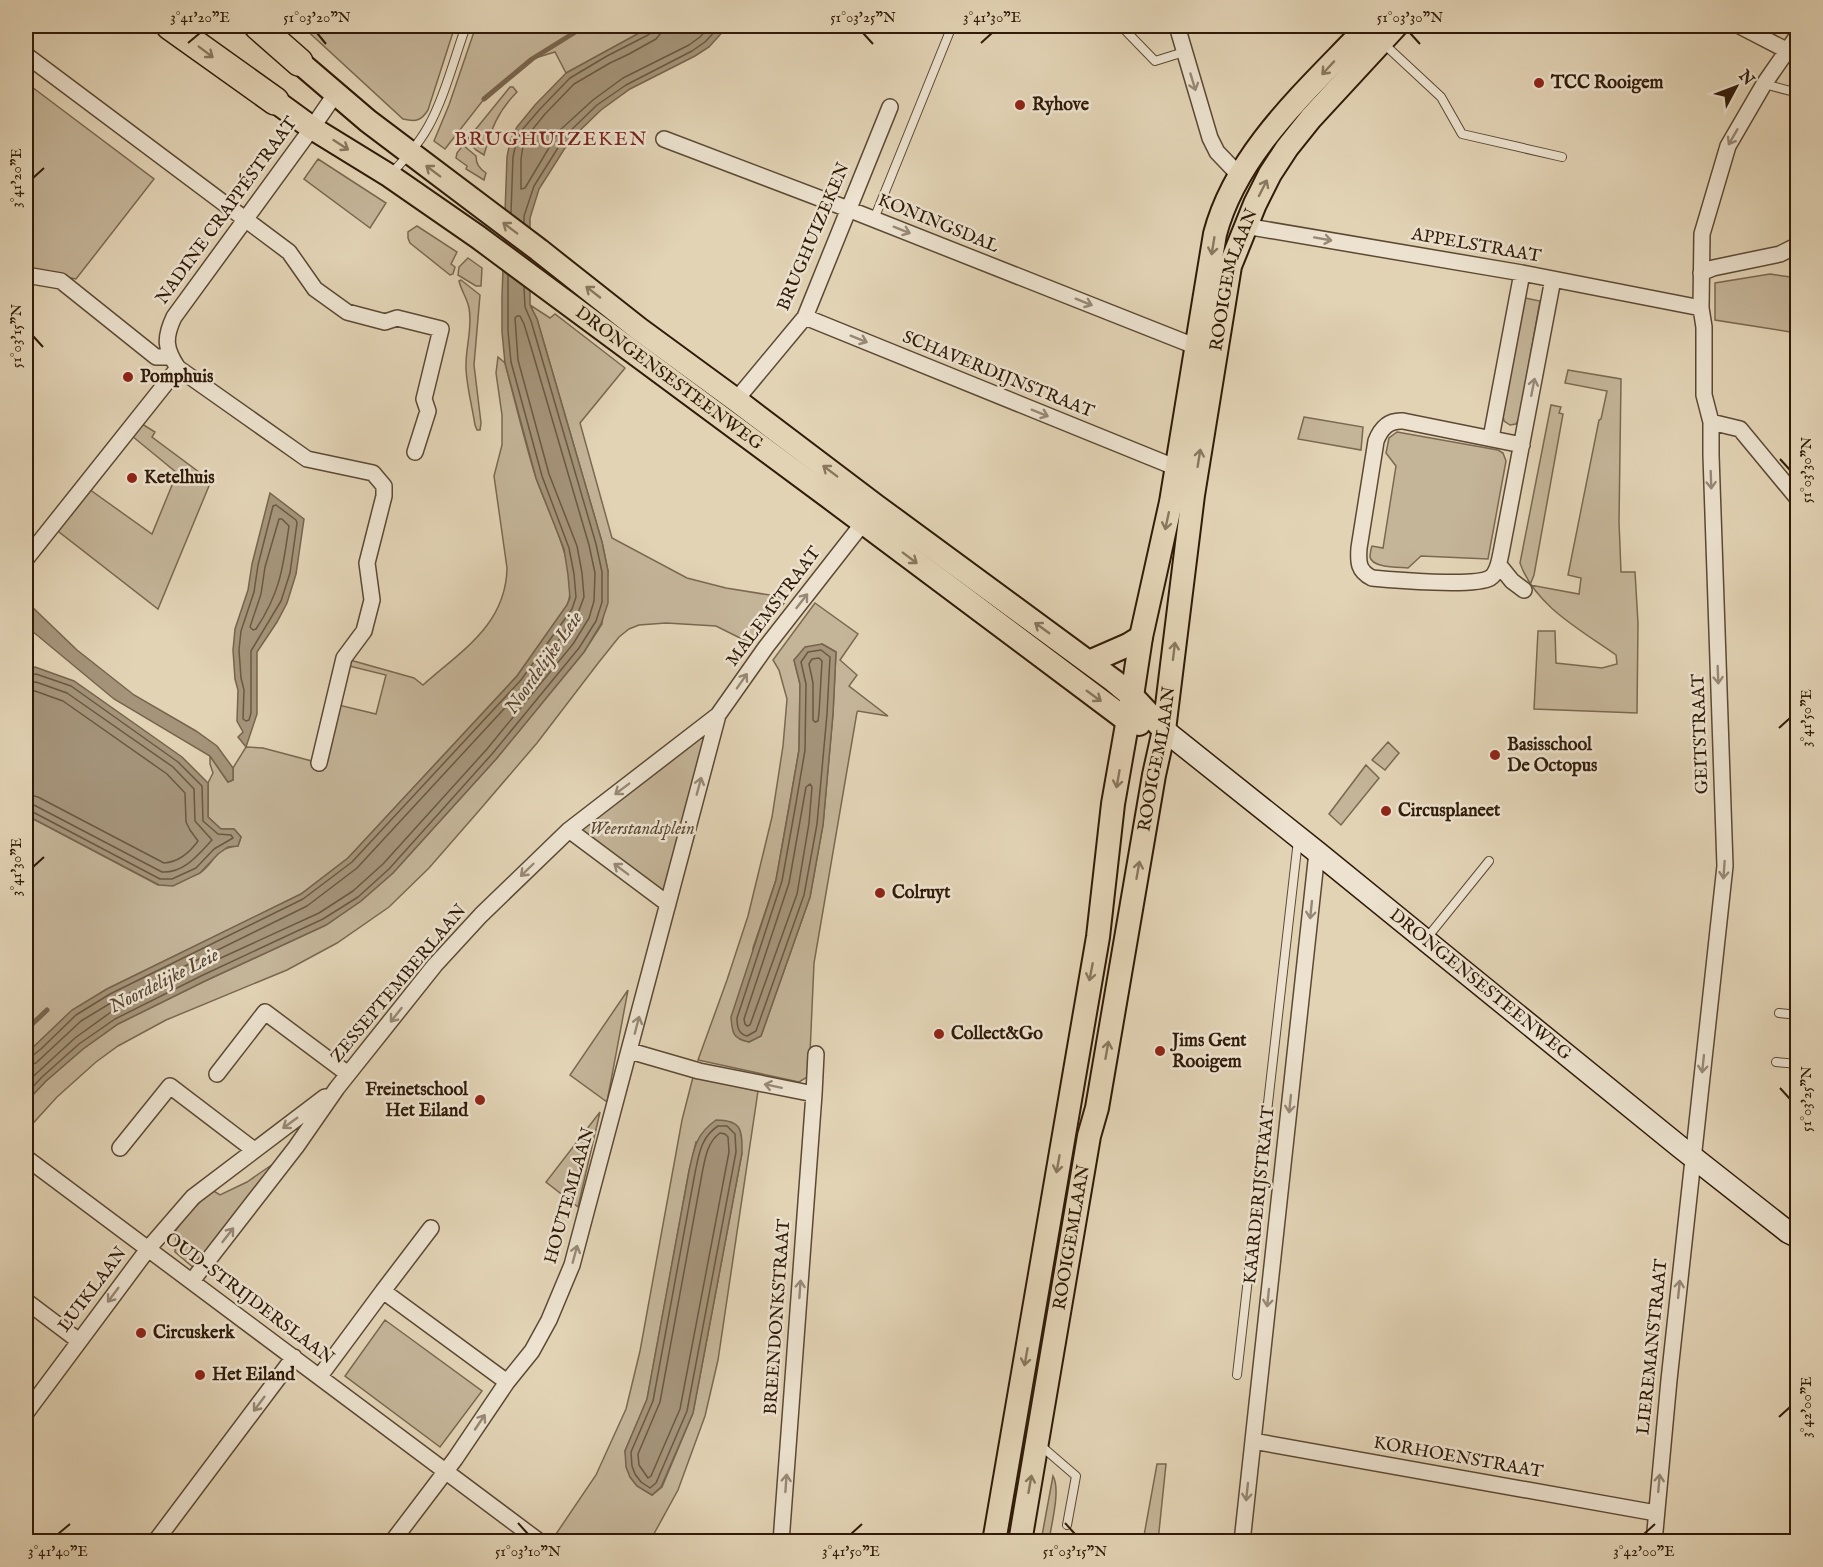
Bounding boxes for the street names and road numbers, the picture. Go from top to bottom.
street label: NADINE CRAPPÉSTRAAT [150,112,303,309]
street label: BRUGHUIZEKEN [772,159,856,315]
street label: KONINGSDAL [874,189,1002,259]
street label: ROOIGEMLAAN [1205,205,1264,353]
street label: APPELSTRAAT [1408,223,1543,269]
street label: DRONGENSESTEENWEG [570,301,768,456]
street label: SCHAVERDIJNSTRAAT [899,326,1097,424]
street label: MALEMSTRAAT [721,543,827,671]
street label: GEITSTRAAT [1687,673,1715,795]
street label: ROOIGEMLAAN [1133,685,1181,833]
street label: ZESSEPTEMBERLAAN [326,900,472,1068]
street label: DRONGENSESTEENWEG [1384,904,1577,1066]
street label: KAARDERIJSTRAAT [1239,1105,1281,1285]
street label: HOUTEMLAAN [540,1125,601,1267]
street label: ROOIGEMLAAN [1048,1163,1095,1312]
street label: BREENDONKSTRAAT [760,1218,796,1416]
street label: OUD-STRIJDERSLAAN [160,1228,339,1370]
street label: LUIKLAAN [53,1242,133,1337]
street label: LIEREMANSTRAAT [1632,1258,1674,1436]
street label: KORHOENSTRAAT [1371,1432,1545,1484]

